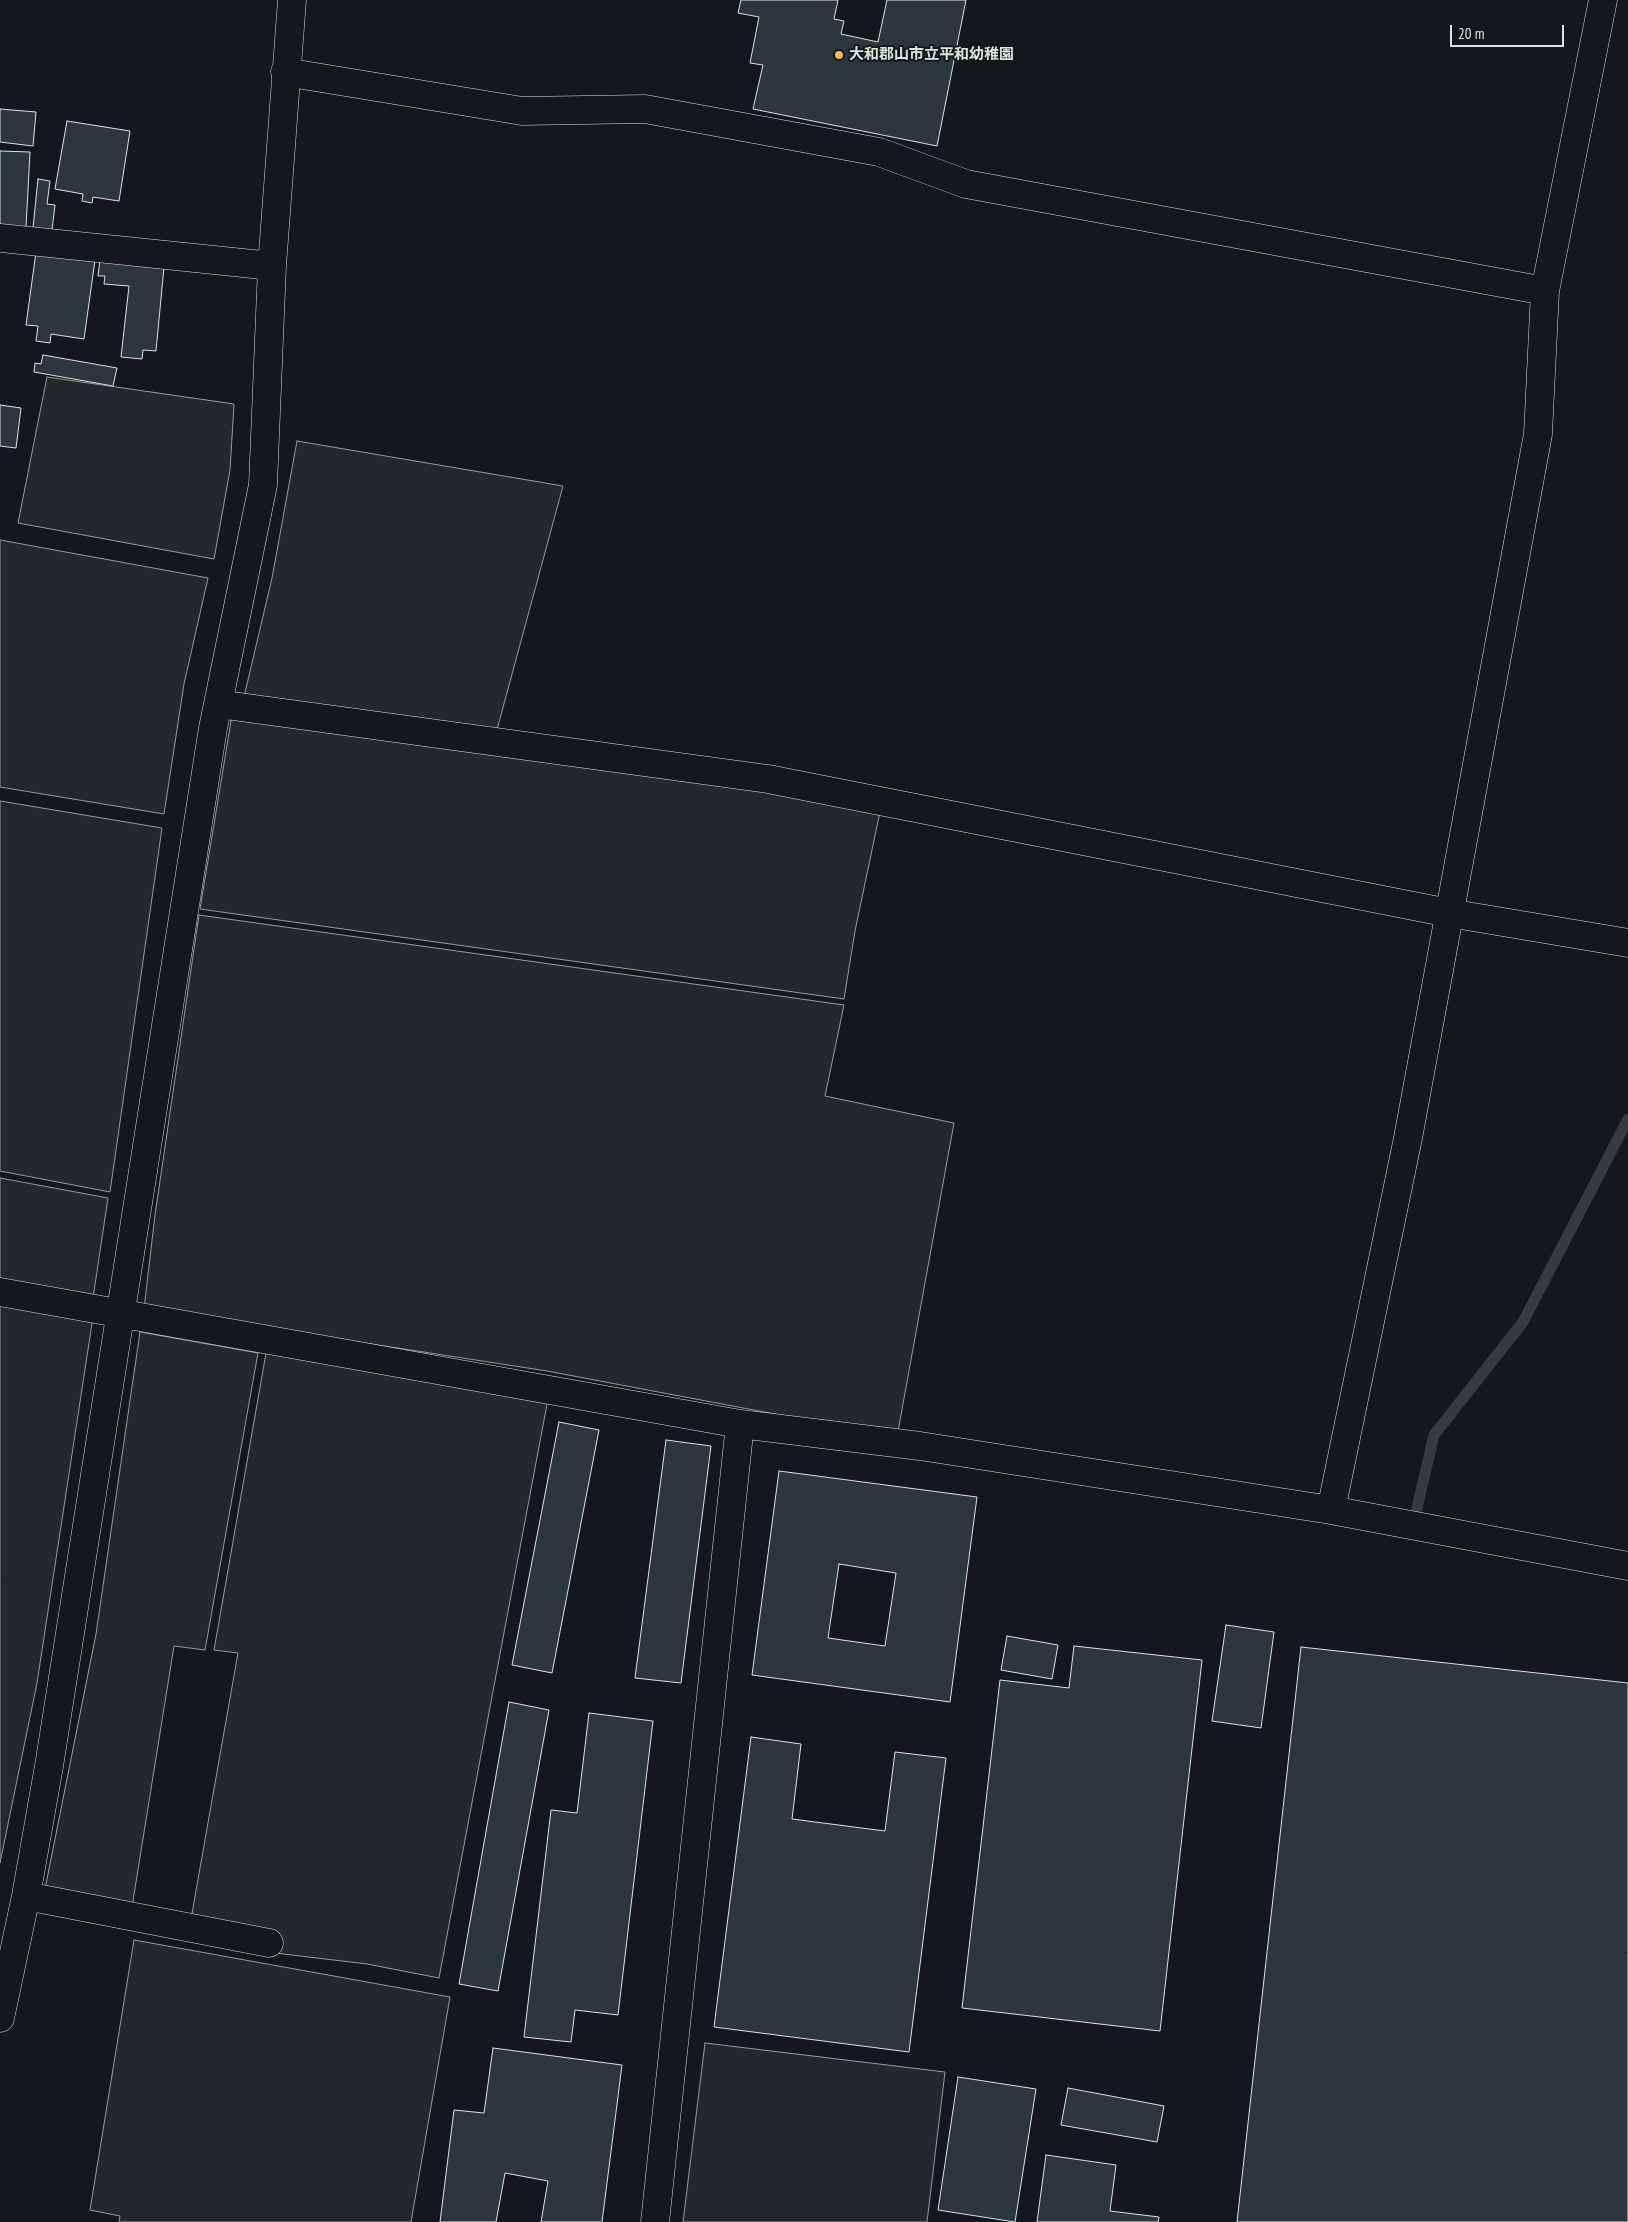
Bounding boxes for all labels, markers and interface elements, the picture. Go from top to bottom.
scale bar [1453,15,1567,47]
text: 20 m [1458,24,1484,43]
place label: 大和郡山市立平和幼稚園 [849,46,1014,64]
marker: 大和郡山市立平和幼稚園 [833,49,845,61]

